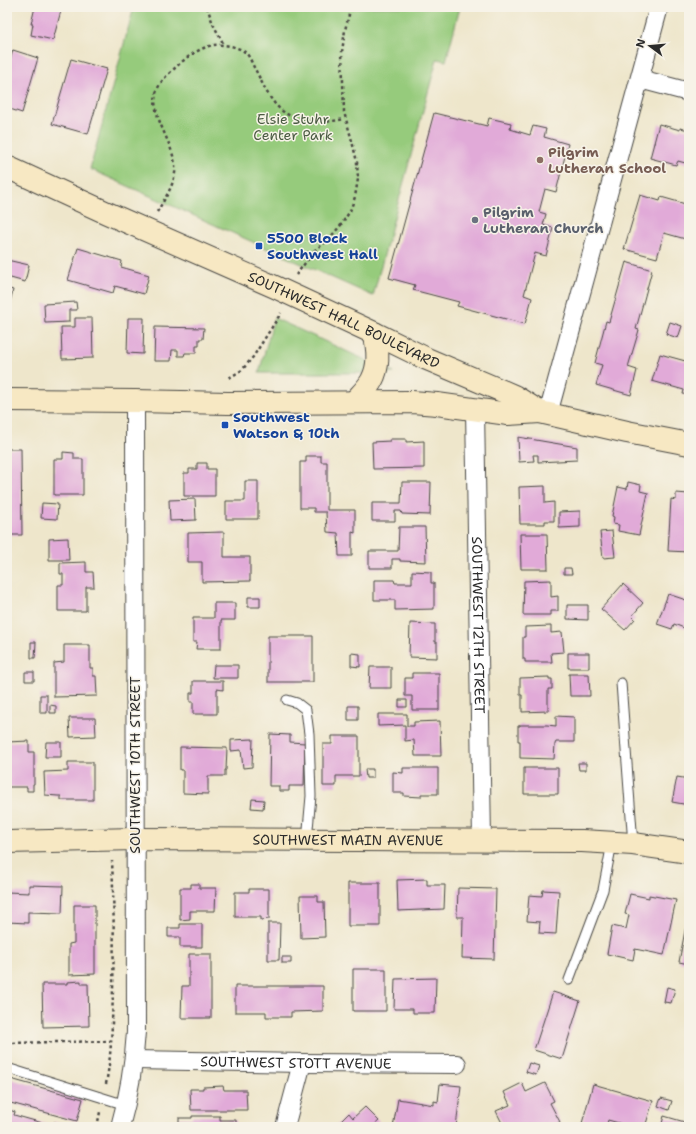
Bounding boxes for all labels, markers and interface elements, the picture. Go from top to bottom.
north arrow [630,26,670,66]
text: N [632,37,649,50]
park label: Elsie Stuhr Center Park [253,110,333,144]
place label: Pilgrim Lutheran School [548,143,666,177]
marker: Pilgrim Lutheran School [535,155,545,165]
place label: Pilgrim Lutheran Church [483,203,604,237]
marker: Pilgrim Lutheran Church [470,215,480,225]
place label: 5500 Block Southwest Hall [267,229,378,263]
marker: 5500 Block Southwest Hall [254,241,264,251]
street label: SOUTHWEST HALL BOULEVARD [245,267,443,372]
place label: Southwest Watson & 10th [233,408,340,442]
marker: Southwest Watson & 10th [220,420,230,430]
street label: SOUTHWEST 12TH STREET [468,536,489,714]
street label: SOUTHWEST 10TH STREET [126,676,144,854]
street label: SOUTHWEST MAIN AVENUE [252,831,444,849]
street label: SOUTHWEST STOTT AVENUE [200,1052,392,1073]

